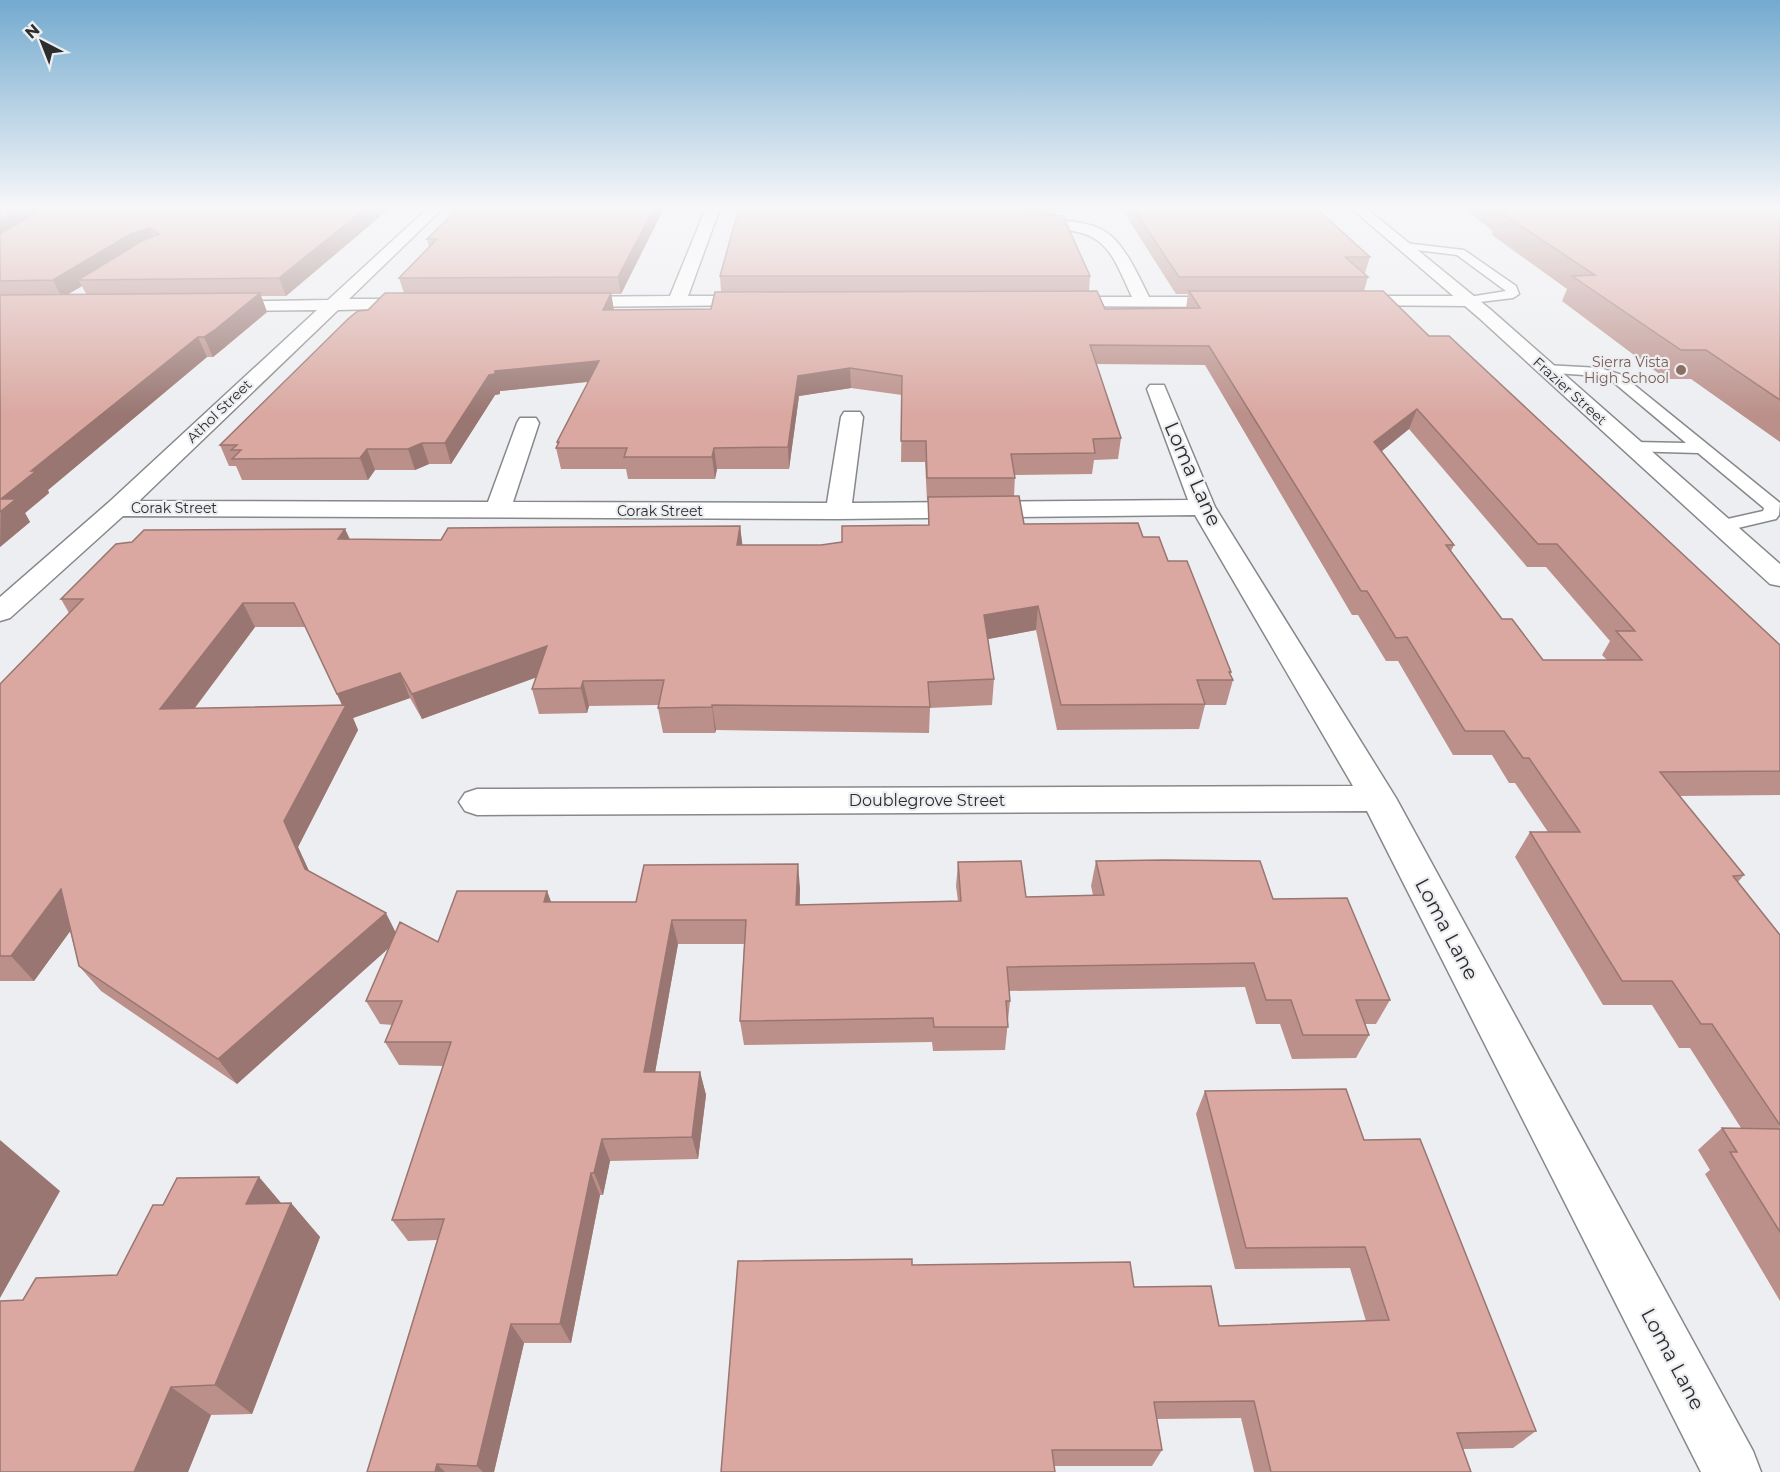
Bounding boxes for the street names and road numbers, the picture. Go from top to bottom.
street label: Frazier Street [1529,353,1611,429]
street label: Athol Street [183,375,256,447]
street label: Loma Lane [1159,418,1227,530]
street label: Corak Street [131,499,217,517]
street label: Corak Street [617,502,703,520]
street label: Doublegrove Street [849,791,1006,810]
street label: Loma Lane [1410,874,1484,984]
street label: Loma Lane [1636,1304,1710,1414]

